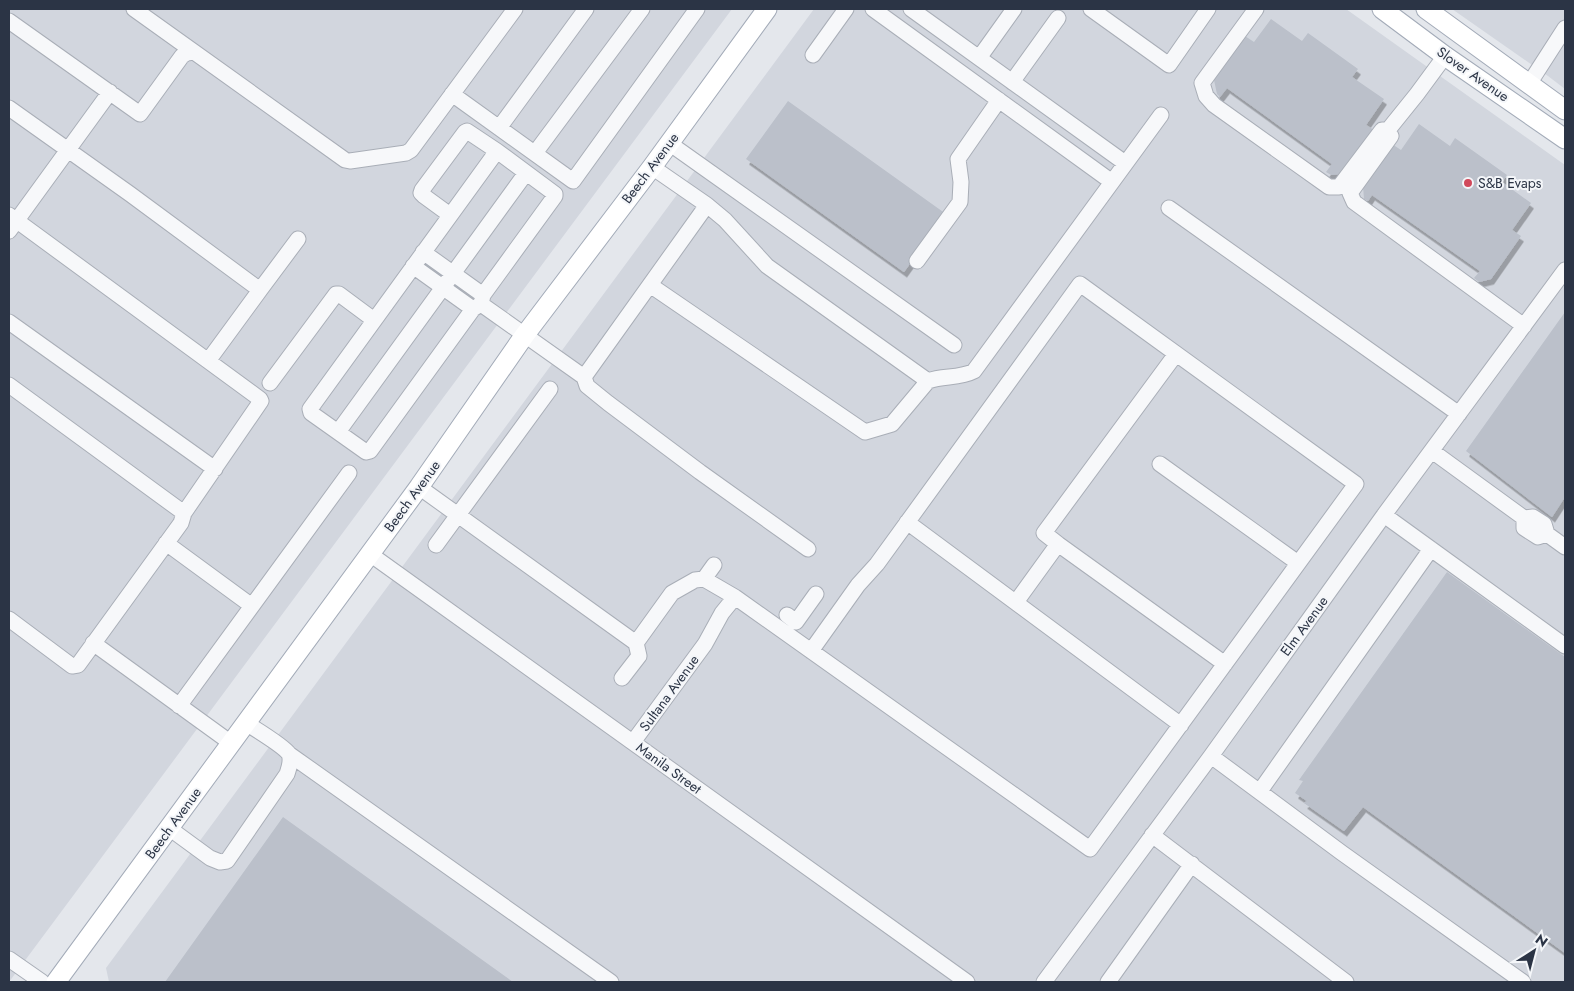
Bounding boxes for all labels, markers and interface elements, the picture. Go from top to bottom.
street label: Slover Avenue [1433,42,1513,106]
street label: Beech Avenue [617,128,683,208]
place label: S&B Evaps [1478,173,1542,193]
marker: S&B Evaps [1462,177,1474,189]
street label: Beech Avenue [379,456,445,536]
street label: Elm Avenue [1275,592,1333,660]
street label: Sultana Avenue [634,651,704,735]
street label: Manila Street [632,737,706,799]
street label: Beech Avenue [140,783,206,863]
north arrow [1509,926,1559,976]
text: N [1531,929,1552,952]

